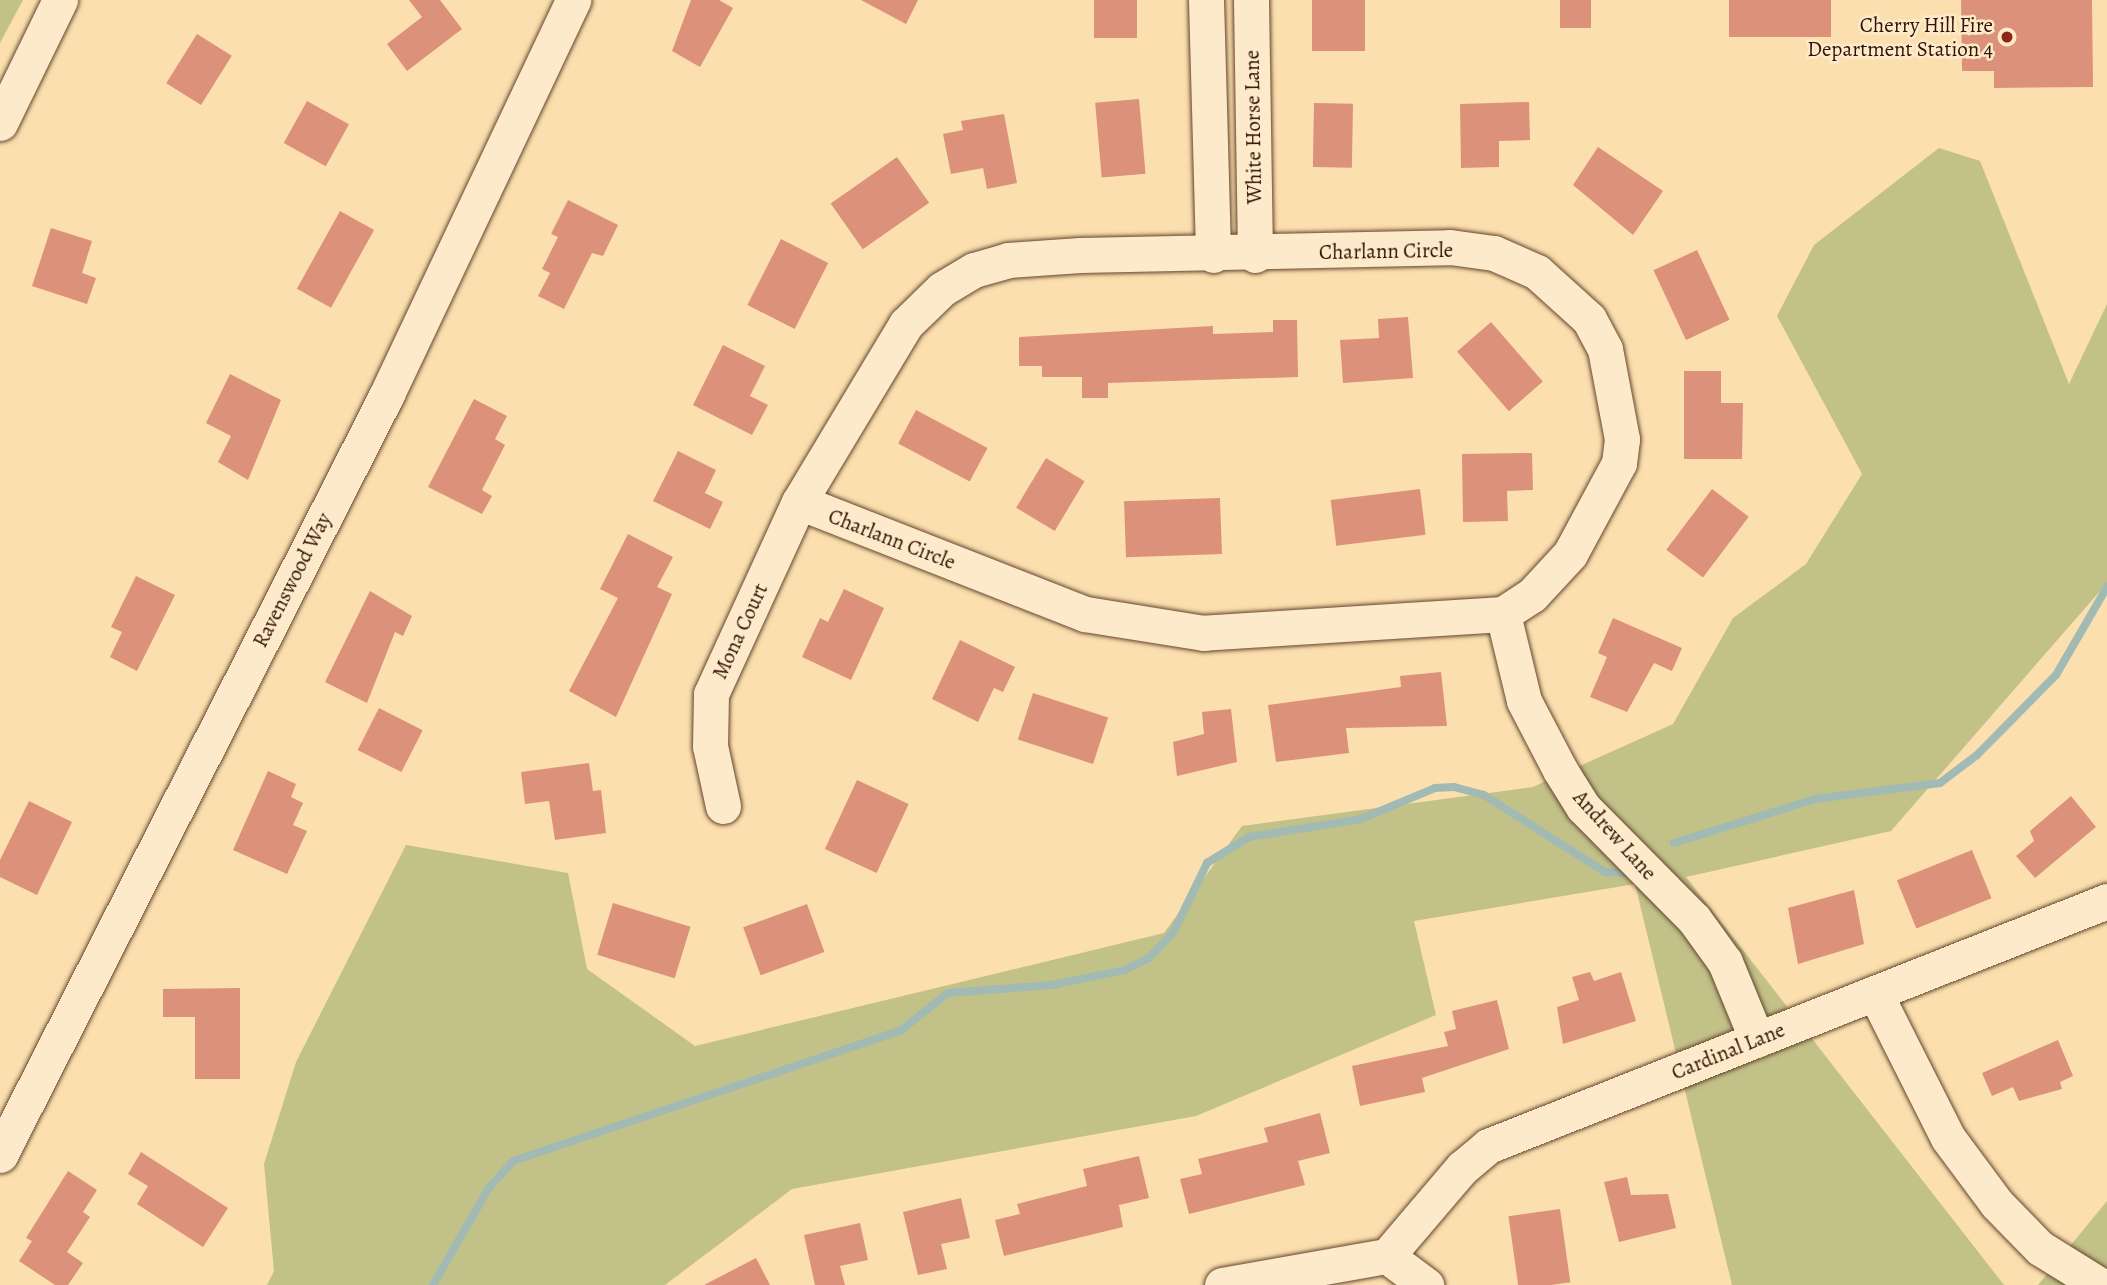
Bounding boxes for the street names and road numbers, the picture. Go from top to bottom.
street label: White Horse Lane [1239,50,1267,204]
street label: Charlann Circle [1319,237,1453,265]
street label: Charlann Circle [825,503,959,575]
street label: Ravenswood Way [247,509,337,651]
street label: Mona Court [707,579,773,683]
street label: Andrew Lane [1568,785,1662,885]
street label: Cardinal Lane [1668,1017,1788,1085]

